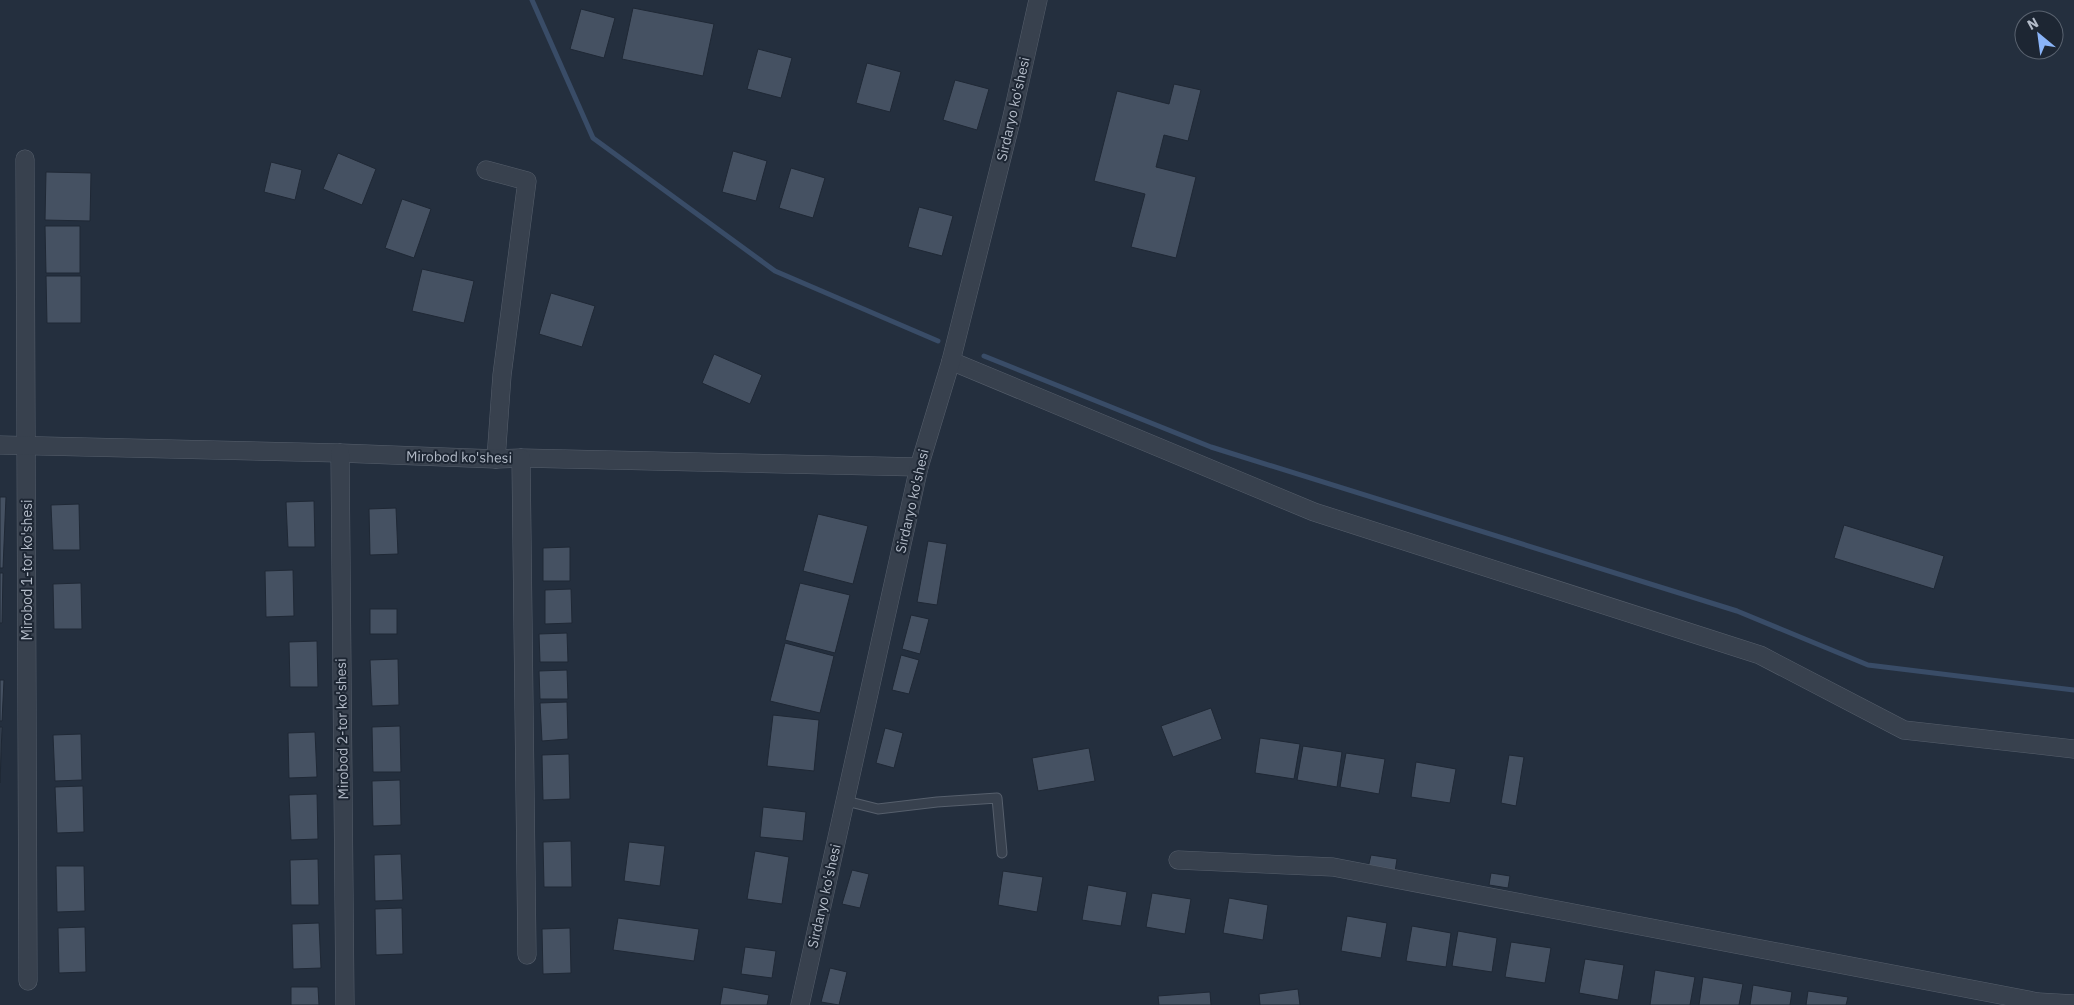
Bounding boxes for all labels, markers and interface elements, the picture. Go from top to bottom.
north arrow [2014,10,2064,60]
text: N [2024,13,2041,34]
street label: Sirdaryo ko'shesi [992,55,1034,163]
street label: Mirobod ko'shesi [406,447,512,467]
street label: Sirdaryo ko'shesi [891,447,933,555]
street label: Mirobod 1-tor ko'shesi [18,499,36,641]
street label: Mirobod 2-tor ko'shesi [332,658,352,800]
street label: Sirdaryo ko'shesi [803,842,845,950]

